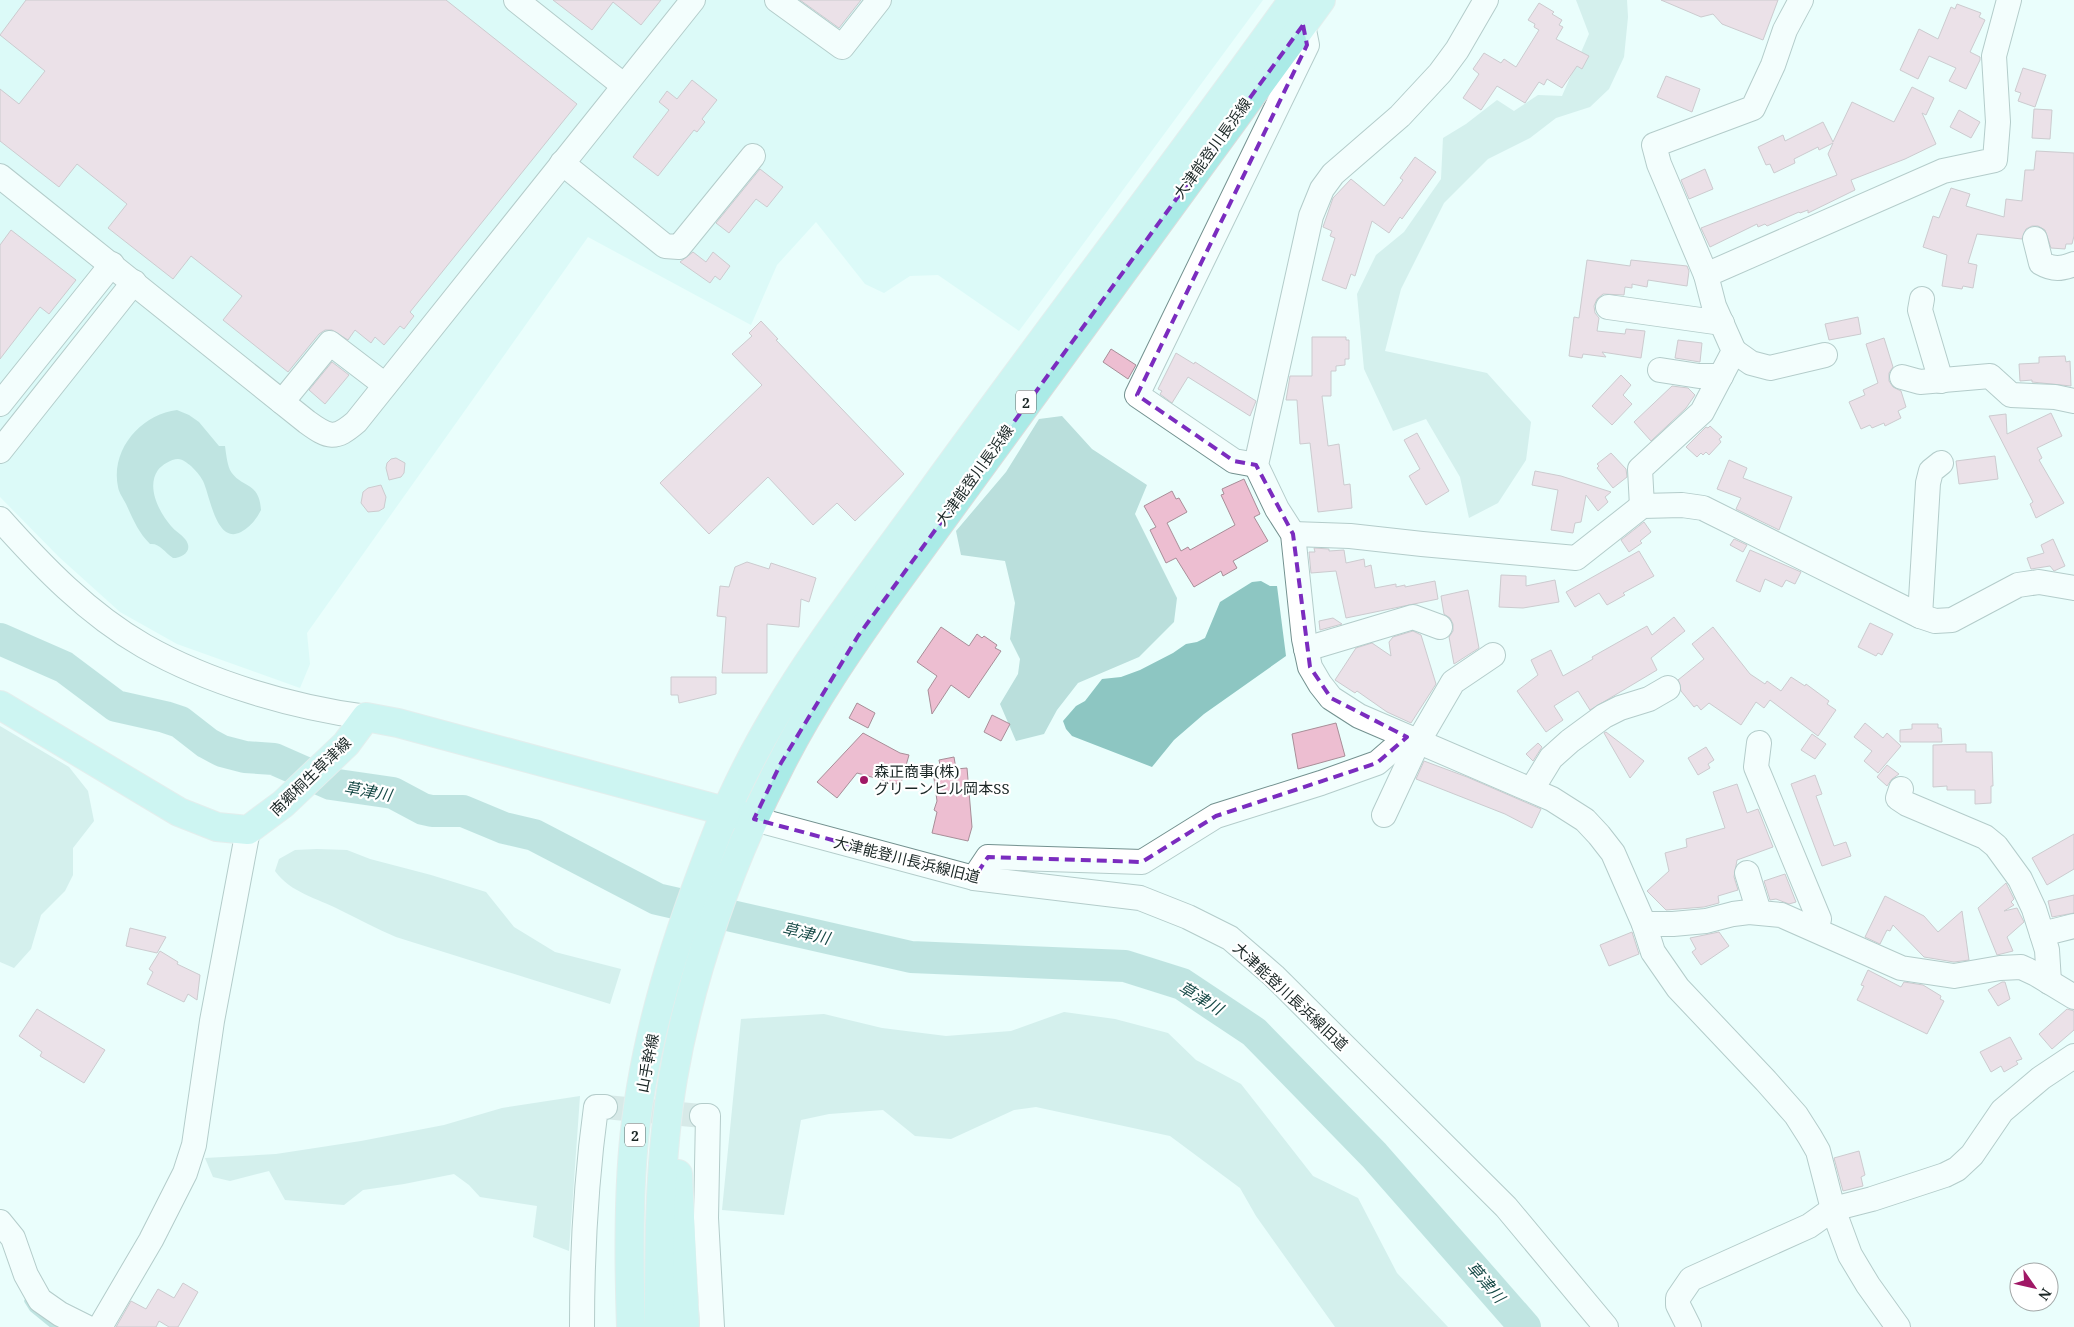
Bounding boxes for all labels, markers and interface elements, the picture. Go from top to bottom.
street label: 大津能登川長浜線 [1169,94,1255,202]
road number: 2 [1016,391,1036,414]
street label: 大津能登川長浜線 [931,421,1017,529]
street label: 南郷桐生草津線 [265,732,355,820]
place label: 森正商事(株) グリーンヒル岡本SS [874,761,1010,798]
marker: 森正商事(株) グリーンヒル岡本SS [858,774,870,786]
water label: 草津川 [342,776,396,806]
street label: 大津能登川長浜線旧道 [832,831,982,887]
water label: 草津川 [780,917,834,950]
street label: 大津能登川長浜線旧道 [1229,938,1353,1054]
water label: 草津川 [1175,976,1229,1021]
street label: 山手幹線 [631,1032,663,1094]
road number: 2 [625,1124,645,1146]
water label: 草津川 [1462,1257,1511,1309]
north arrow [2009,1262,2059,1312]
text: N [2034,1285,2056,1304]

